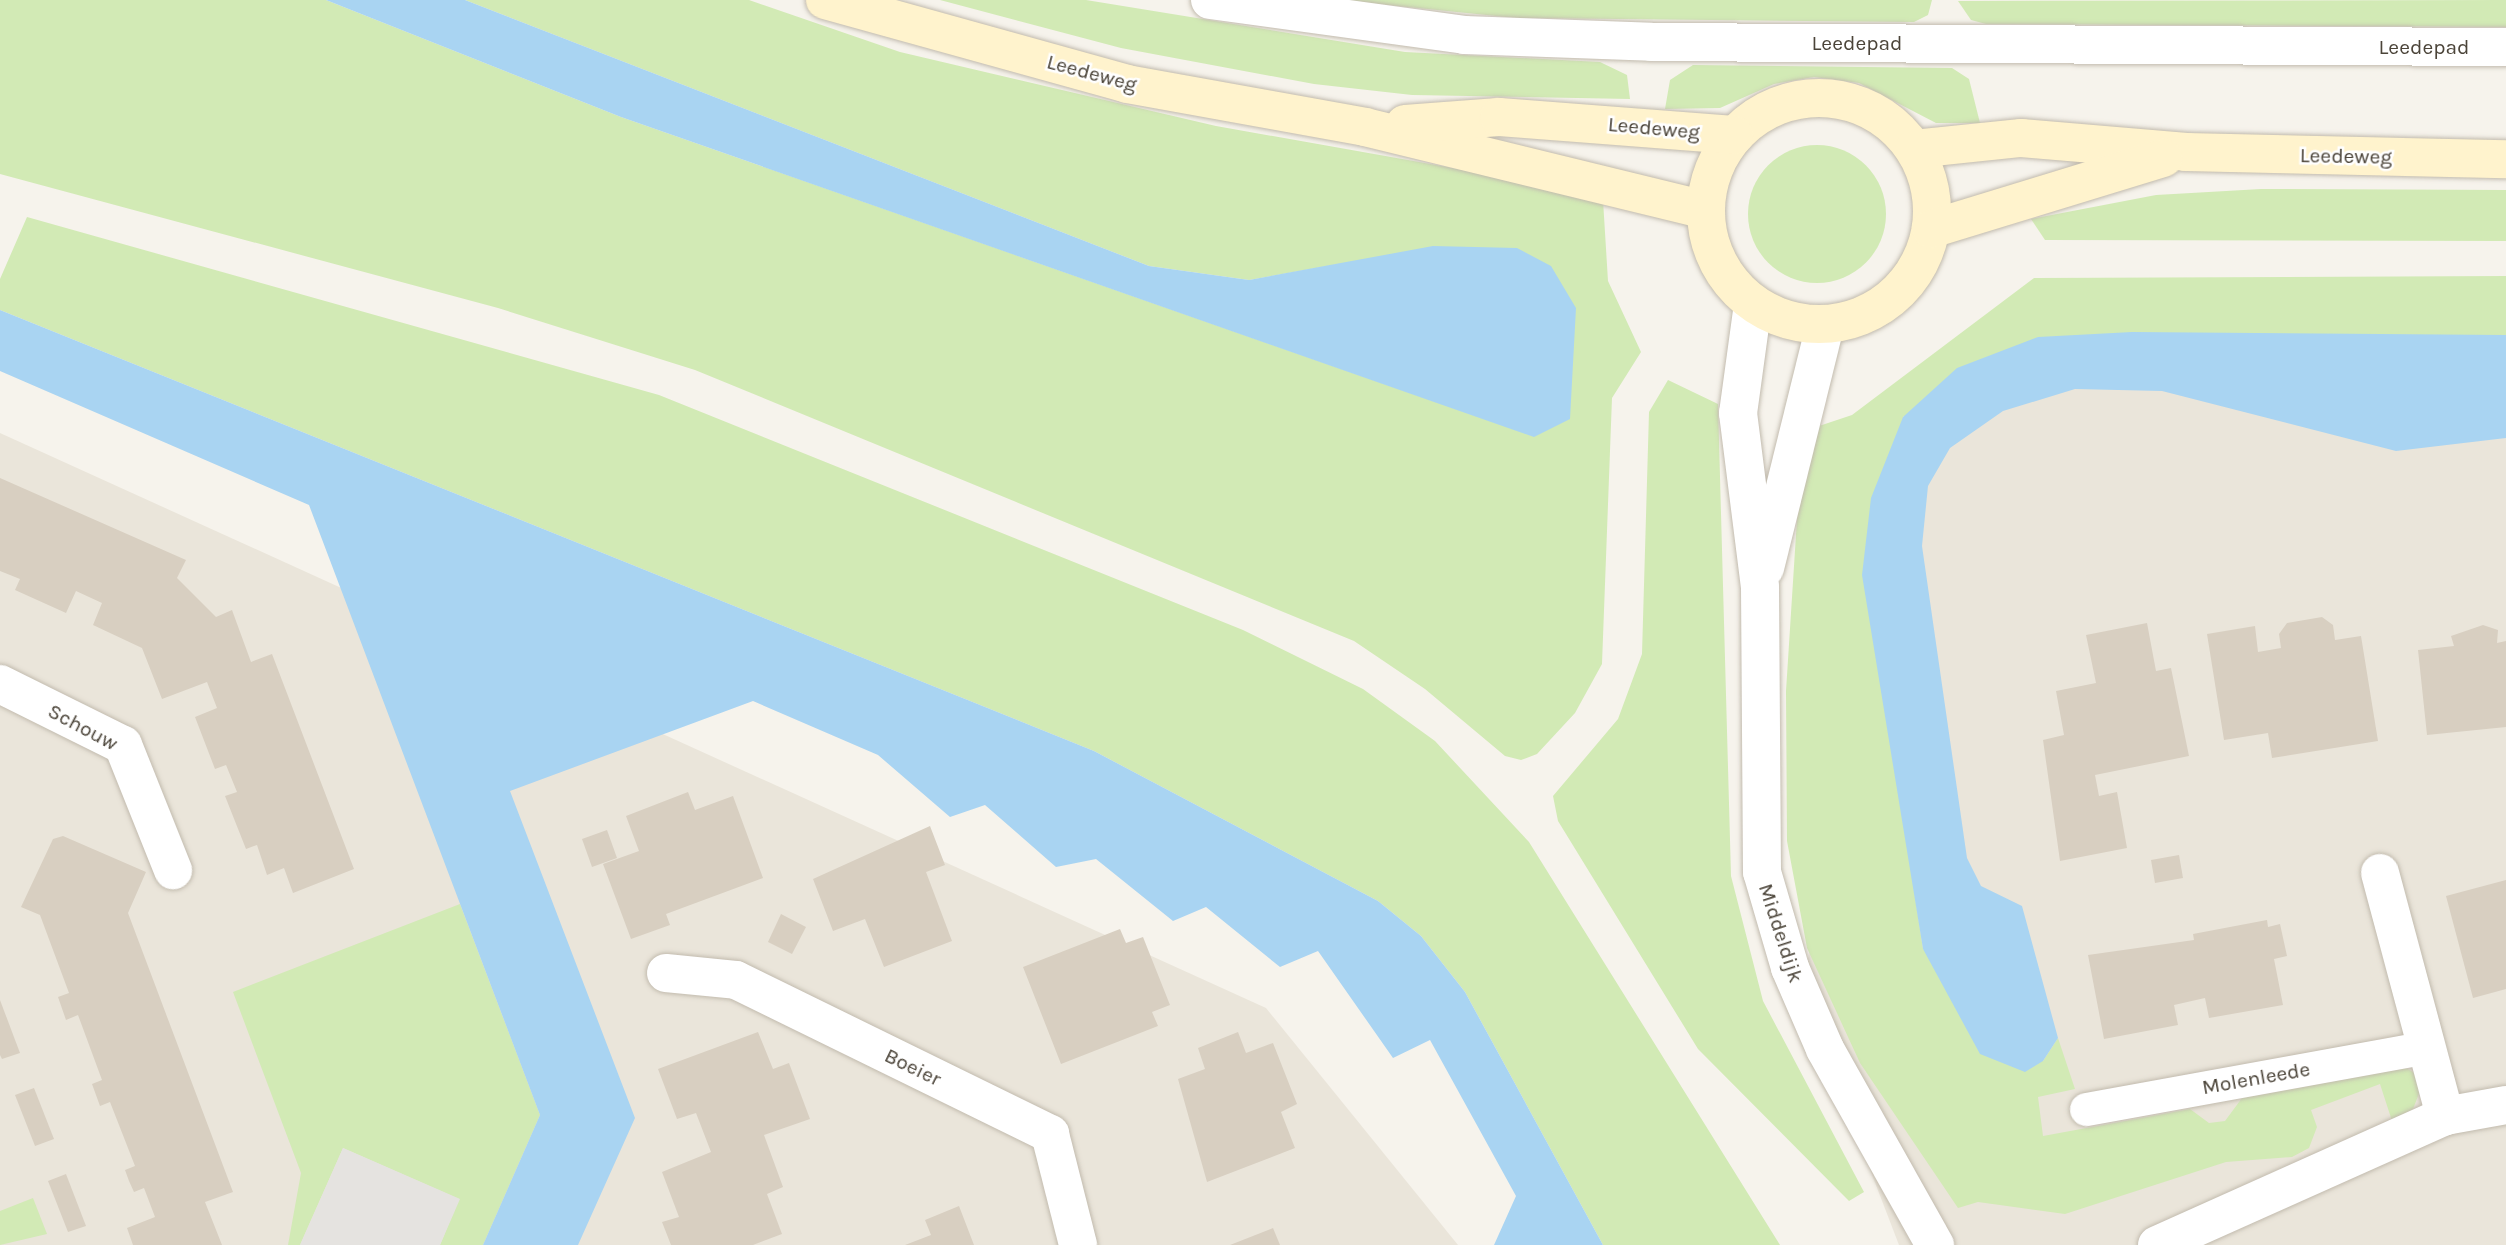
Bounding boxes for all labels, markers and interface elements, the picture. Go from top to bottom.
street label: Leedepad [1812,30,1902,56]
street label: Leedepad [2379,34,2469,60]
street label: Leedeweg [1044,49,1140,97]
street label: Leedeweg [1607,111,1701,145]
street label: Leedeweg [2300,143,2392,169]
street label: Schouw [44,698,122,756]
street label: Middeldijk [1753,880,1809,986]
street label: Boeier [881,1043,945,1091]
street label: Molenleede [2200,1056,2312,1100]

